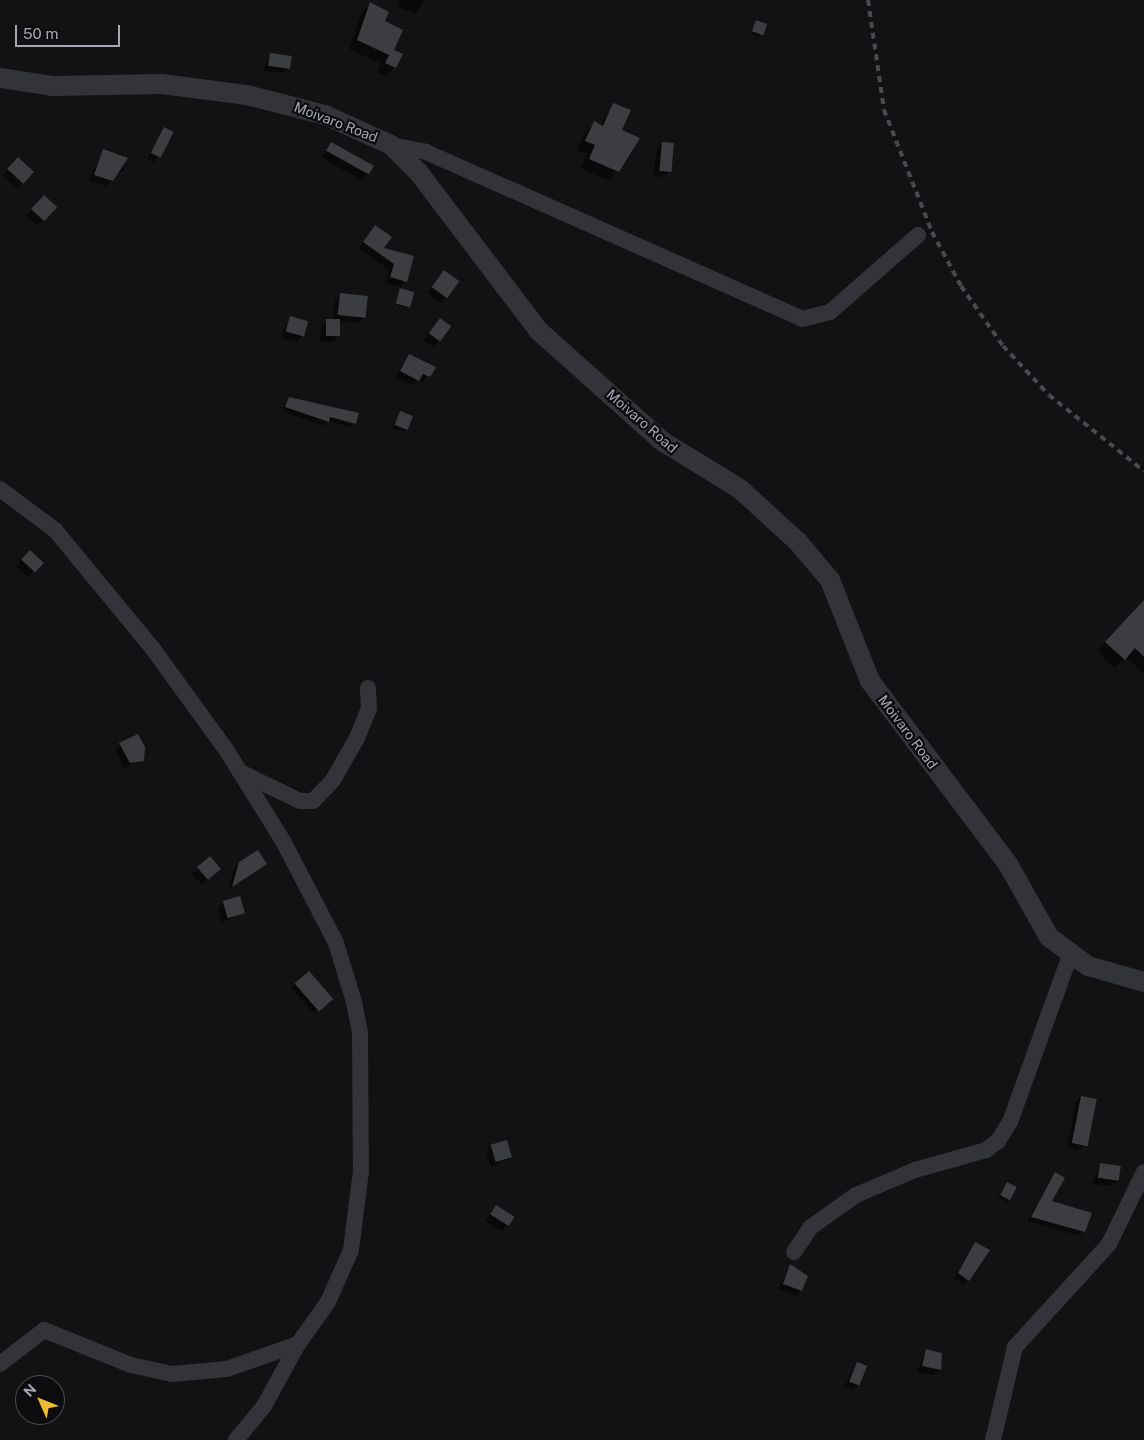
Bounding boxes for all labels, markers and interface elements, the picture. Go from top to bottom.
scale bar [18,15,122,47]
text: 50 m [23,25,58,42]
street label: Moivaro Road [292,98,380,146]
street label: Moivaro Road [603,386,681,456]
street label: Moivaro Road [875,692,941,772]
north arrow [15,1375,65,1425]
text: N [20,1381,39,1400]

